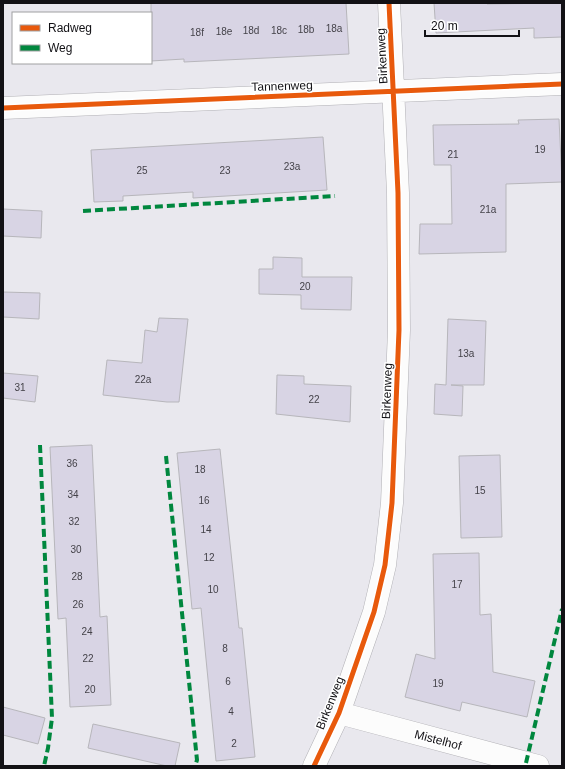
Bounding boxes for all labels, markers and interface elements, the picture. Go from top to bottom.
legend [12,12,152,64]
scale bar [425,12,519,38]
text: 20 m [431,19,458,33]
text: Radweg [48,21,92,35]
house number: 18a [326,23,343,34]
house number: 18b [298,24,315,35]
house number: 18d [243,25,259,36]
house number: 18c [271,25,287,36]
house number: 18e [216,26,233,37]
house number: 18f [190,27,204,38]
street label: Birkenweg [374,28,390,84]
text: Weg [48,41,72,55]
street label: Tannenweg [251,78,313,94]
house number: 19 [534,144,546,155]
house number: 21 [447,149,459,160]
house number: 23a [284,161,301,172]
house number: 25 [136,165,148,176]
house number: 23 [219,165,231,176]
house number: 21a [480,204,497,215]
house number: 20 [299,281,311,292]
house number: 13a [458,348,475,359]
street label: Birkenweg [379,363,395,419]
house number: 22a [135,374,152,385]
house number: 31 [14,382,26,393]
house number: 22 [308,394,320,405]
house number: 36 [66,458,78,469]
house number: 18 [194,464,206,475]
house number: 15 [474,485,486,496]
house number: 34 [67,489,79,500]
house number: 16 [198,495,210,506]
house number: 32 [68,516,80,527]
house number: 14 [200,524,212,535]
house number: 30 [70,544,82,555]
house number: 12 [203,552,215,563]
house number: 28 [71,571,83,582]
house number: 17 [451,579,463,590]
house number: 10 [207,584,219,595]
house number: 26 [72,599,84,610]
house number: 24 [81,626,93,637]
house number: 8 [222,643,228,654]
house number: 22 [82,653,94,664]
street label: Birkenweg [313,674,347,732]
house number: 6 [225,676,231,687]
house number: 19 [432,678,444,689]
house number: 20 [84,684,96,695]
house number: 4 [228,706,234,717]
street label: Mistelhof [413,727,464,753]
house number: 2 [231,738,237,749]

